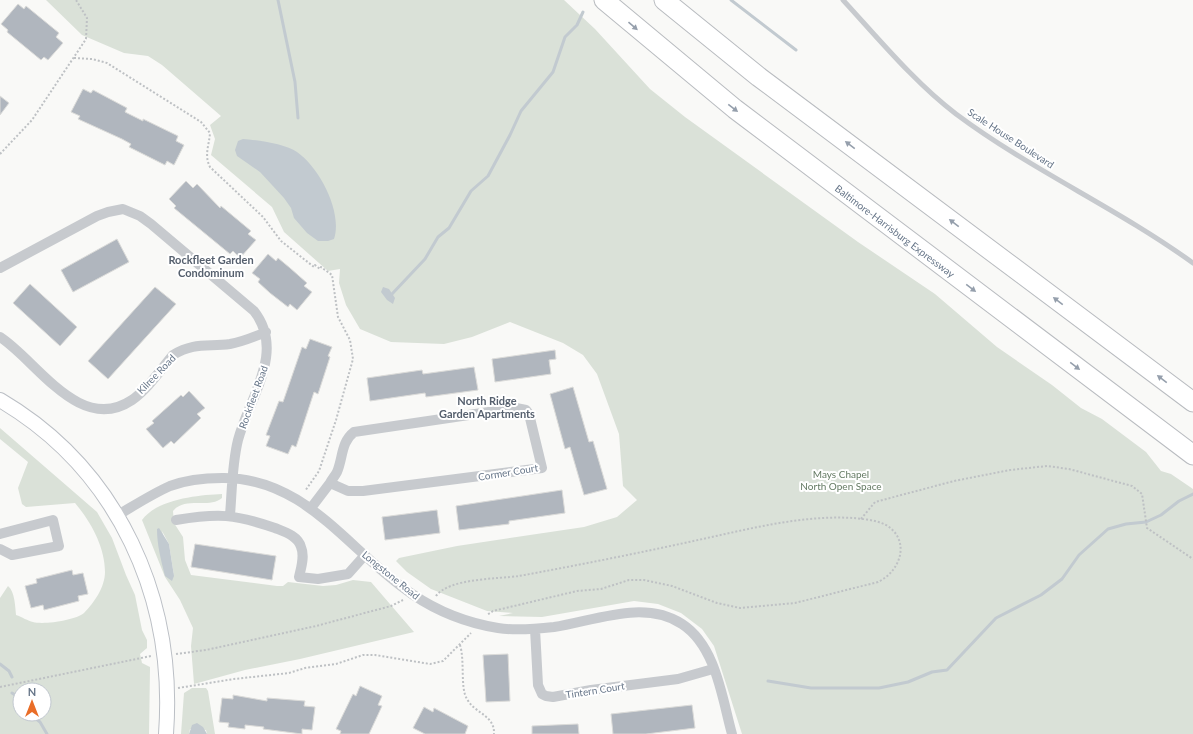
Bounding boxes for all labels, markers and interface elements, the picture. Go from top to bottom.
one-way arrow [628,21,638,30]
one-way arrow [728,104,739,112]
street label: Scale House Boulevard [966,106,1056,170]
one-way arrow [844,141,855,149]
street label: Baltimore-Harrisburg Expressway [833,182,958,280]
one-way arrow [948,219,959,227]
district label: Rockfleet Garden Condominum [168,253,254,279]
one-way arrow [966,284,977,292]
one-way arrow [1052,297,1063,305]
street label: Kilree Road [134,352,178,396]
one-way arrow [1070,362,1080,370]
street label: Rockfleet Road [236,364,270,430]
one-way arrow [1156,375,1167,383]
district label: North Ridge Garden Apartments [439,394,535,420]
street label: Cormer Court [477,461,539,483]
park label: Mays Chapel North Open Space [800,468,882,492]
street label: Longstone Road [360,548,422,602]
street label: Tintern Court [565,679,626,701]
north arrow [12,682,52,722]
text: N [28,685,36,698]

